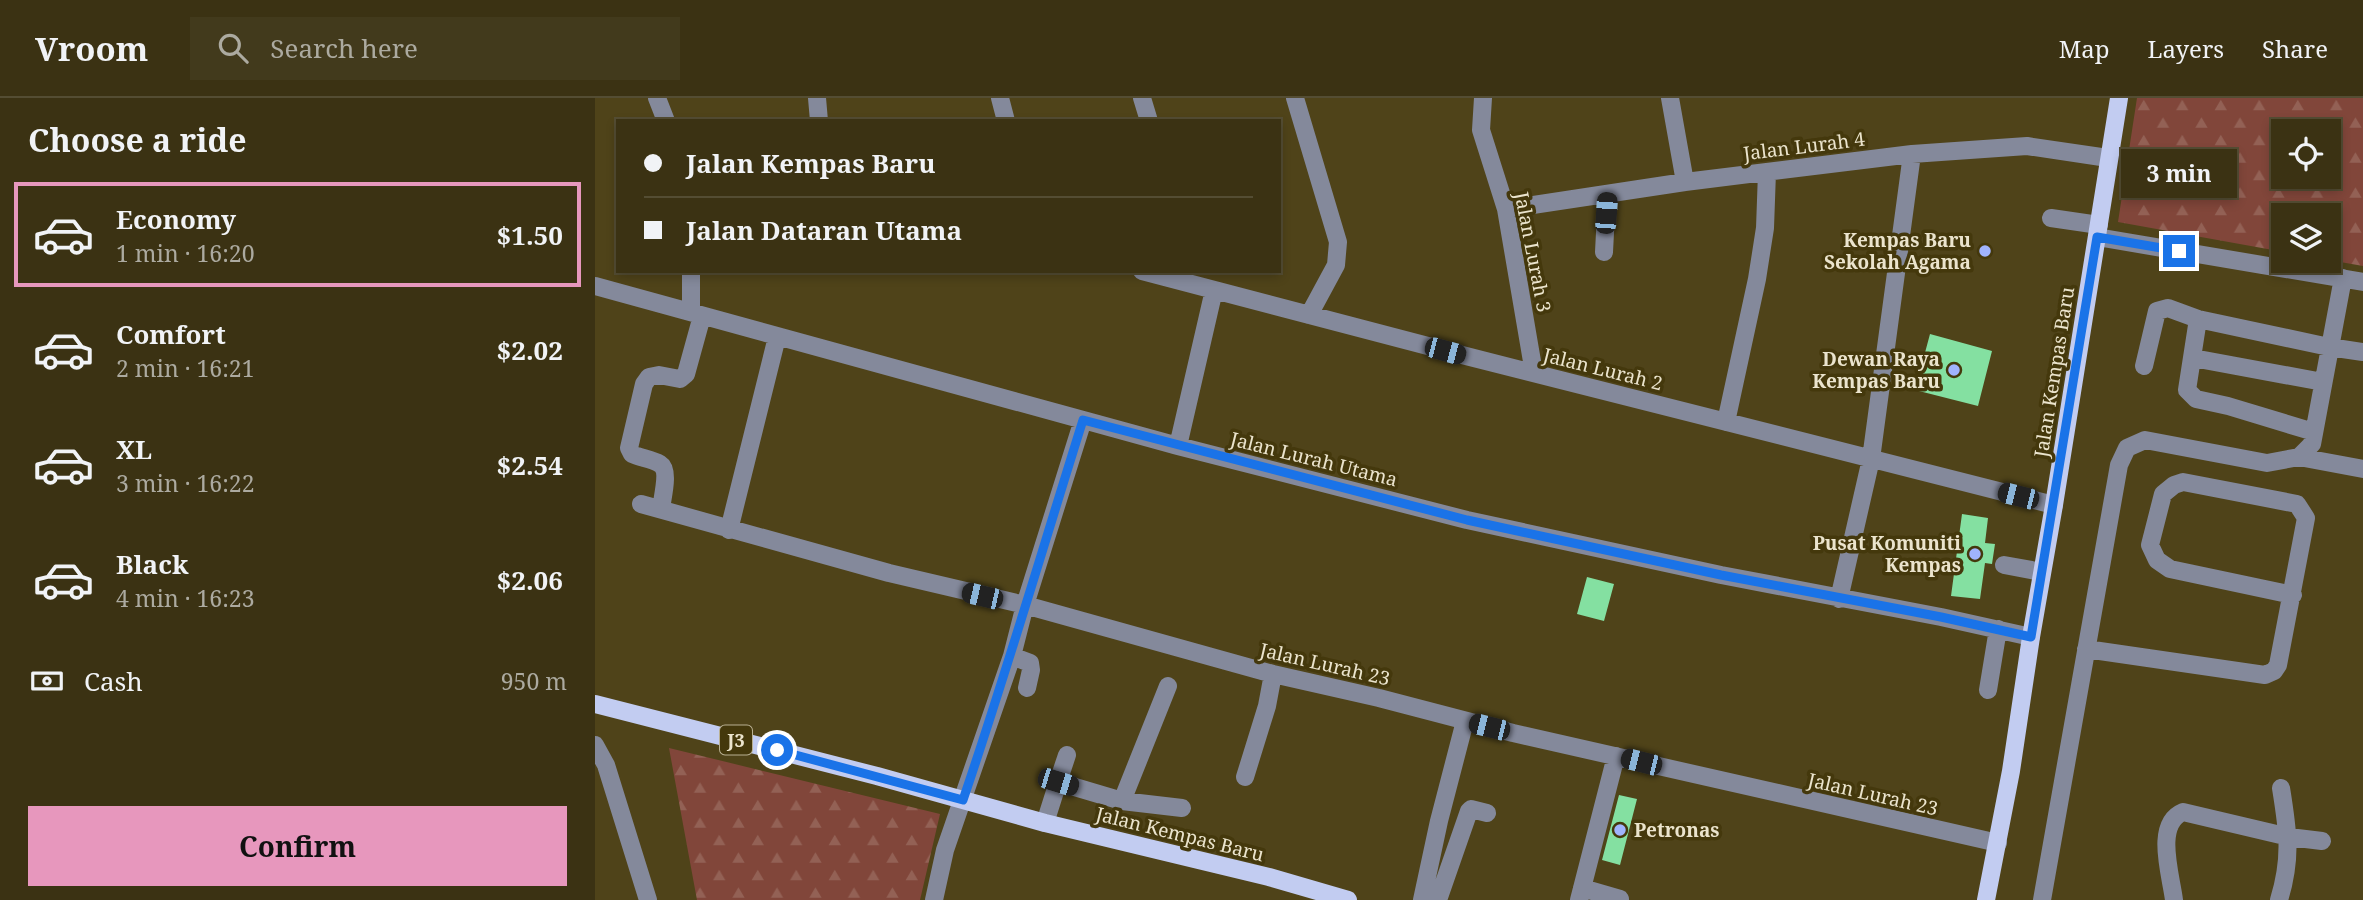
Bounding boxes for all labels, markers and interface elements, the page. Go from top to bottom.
search box [190,17,680,80]
text: Vroom [35,26,148,71]
icon: search [214,29,252,67]
text: Search here [270,30,418,66]
text: Map [2059,32,2110,65]
text: Layers [2148,32,2224,65]
text: Share [2262,32,2328,65]
text: Choose a ride [28,118,247,161]
map controls [2271,119,2341,273]
button: locate [2271,119,2341,189]
street label: Jalan Lurah 4 [1741,126,1867,166]
text: Jalan Kempas Baru [686,145,935,181]
callout: 3 min [2121,150,2237,198]
text: 3 min [2146,157,2212,189]
street label: Jalan Lurah 3 [1508,189,1557,314]
car [1595,191,1618,235]
text: Economy [116,201,236,237]
icon: car [32,203,95,266]
button: layers [2271,203,2341,273]
text: Jalan Dataran Utama [686,212,962,248]
text: $1.50 [497,217,563,253]
place label: Kempas Baru Sekolah Agama [1824,227,1971,275]
route end [2163,235,2195,267]
text: 1 min · 16:20 [116,237,254,269]
marker: Kempas Baru Sekolah Agama [1977,243,1993,259]
street label: Jalan Kempas Baru [2028,285,2080,460]
text: Comfort [116,316,226,352]
icon: car [32,318,95,381]
text: $2.02 [497,332,563,368]
car [1422,335,1469,367]
street label: Jalan Lurah 2 [1540,341,1665,396]
place label: Dewan Raya Kempas Baru [1812,346,1940,394]
text: 2 min · 16:21 [116,352,254,384]
marker: Dewan Raya Kempas Baru [1946,362,1962,378]
street label: Jalan Lurah Utama [1227,425,1400,492]
text: XL [116,431,152,467]
icon: car [32,433,95,496]
text: $2.54 [497,447,563,483]
text: 3 min · 16:22 [116,467,254,499]
car [1996,481,2041,511]
place label: Pusat Komuniti Kempas [1813,530,1961,578]
text: Black [116,546,189,582]
marker: Pusat Komuniti Kempas [1967,546,1983,562]
icon: car [32,548,95,611]
text: $2.06 [497,562,563,598]
car [960,581,1005,611]
text: 4 min · 16:23 [116,582,254,614]
street label: Jalan Lurah 23 [1256,636,1393,692]
icon: cash [28,662,66,700]
text: Cash [84,663,143,699]
text: 950 m [501,665,567,697]
car [1467,712,1512,742]
road number: J3 [720,726,752,754]
route start [761,734,793,766]
car [1619,747,1664,777]
car [1035,766,1082,798]
street label: Jalan Lurah 23 [1804,766,1941,822]
street label: Jalan Kempas Baru [1092,800,1267,867]
button: Confirm [28,806,567,886]
place label: Petronas [1634,817,1720,843]
marker: Petronas [1612,822,1628,838]

